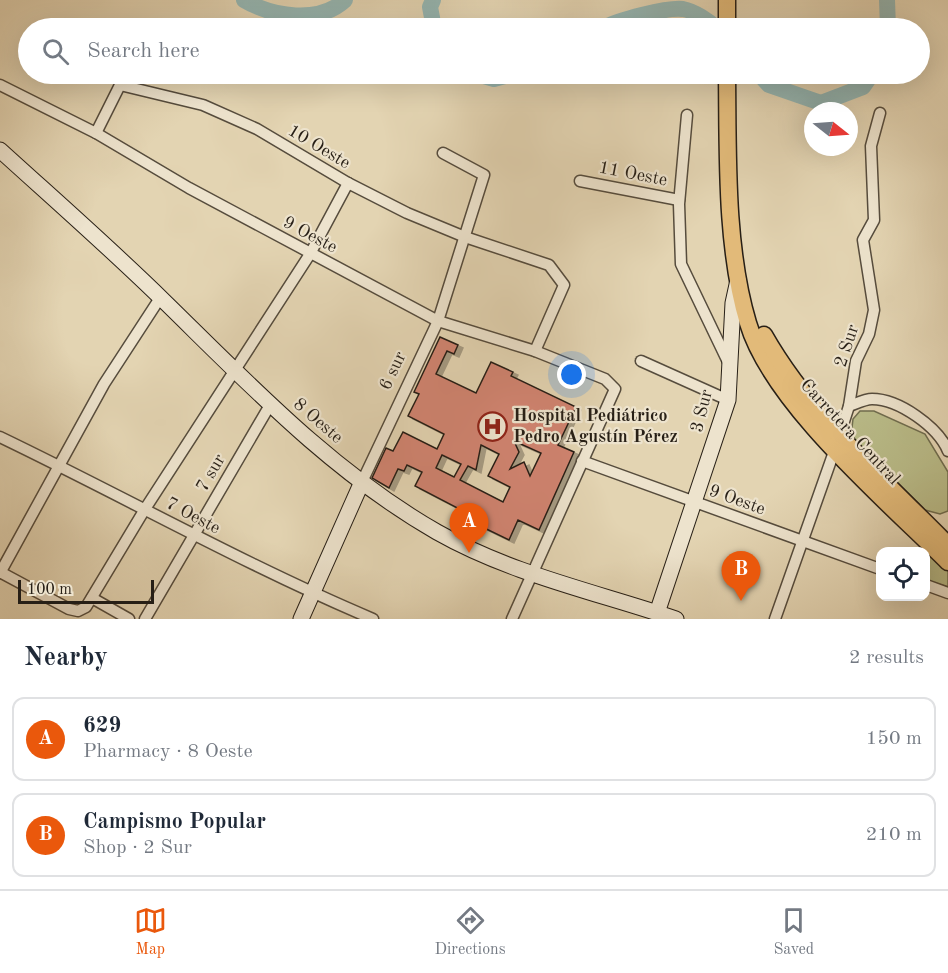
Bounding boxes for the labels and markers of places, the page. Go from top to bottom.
place label: Hospital Pediátrico Pedro Agustín Pérez [513,407,678,446]
hospital icon: Hospital Pediátrico Pedro Agustín Pérez [476,410,508,442]
pin: A [450,504,488,553]
pin: B [722,552,760,601]

